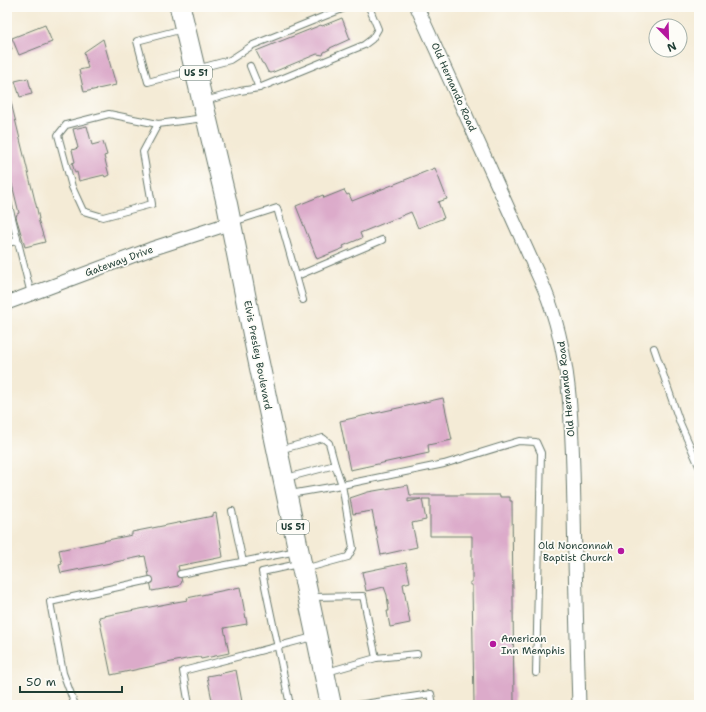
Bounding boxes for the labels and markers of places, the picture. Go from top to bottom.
place label: Old Nonconnah Baptist Church [538,539,613,564]
marker: Old Nonconnah Baptist Church [616,546,626,556]
place label: American Inn Memphis [501,632,565,657]
marker: American Inn Memphis [488,639,498,649]

